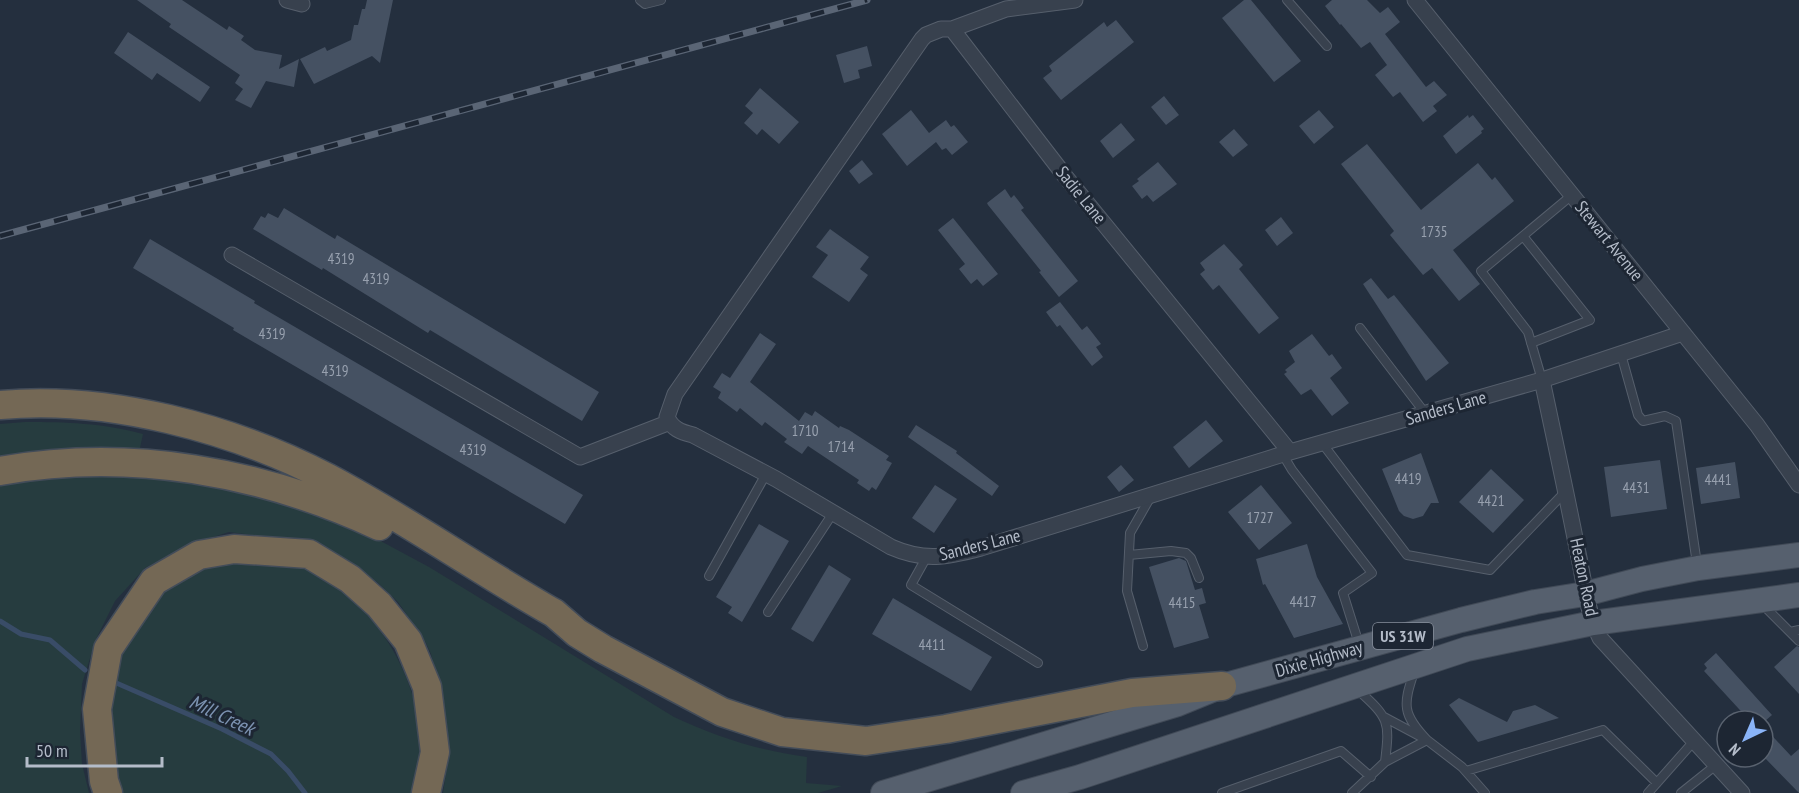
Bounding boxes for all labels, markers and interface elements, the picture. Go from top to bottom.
street label: Sadie Lane [1051,161,1112,228]
street label: Stewart Avenue [1570,196,1649,286]
house number: 1735 [1420,222,1448,241]
house number: 4319 [327,249,355,268]
house number: 4319 [362,269,390,288]
house number: 4319 [258,324,286,343]
house number: 4319 [321,361,349,380]
street label: Sanders Lane [1403,385,1489,430]
house number: 1710 [791,421,819,440]
house number: 1714 [827,437,855,456]
house number: 4319 [459,440,487,459]
house number: 4419 [1394,469,1422,488]
house number: 4441 [1704,470,1732,489]
house number: 4431 [1622,478,1650,497]
house number: 4421 [1477,491,1505,510]
house number: 1727 [1246,508,1274,527]
street label: Sanders Lane [937,523,1023,566]
street label: Heaton Road [1565,536,1604,618]
house number: 4417 [1289,592,1317,611]
house number: 4415 [1168,593,1196,612]
road number: US 31W [1373,623,1433,649]
house number: 4411 [918,635,946,654]
street label: Dixie Highway [1273,635,1365,682]
water label: Mill Creek [185,689,261,742]
north arrow [1715,709,1775,769]
scale bar [27,730,162,768]
text: 50 m [36,739,68,762]
text: N [1725,740,1745,760]

